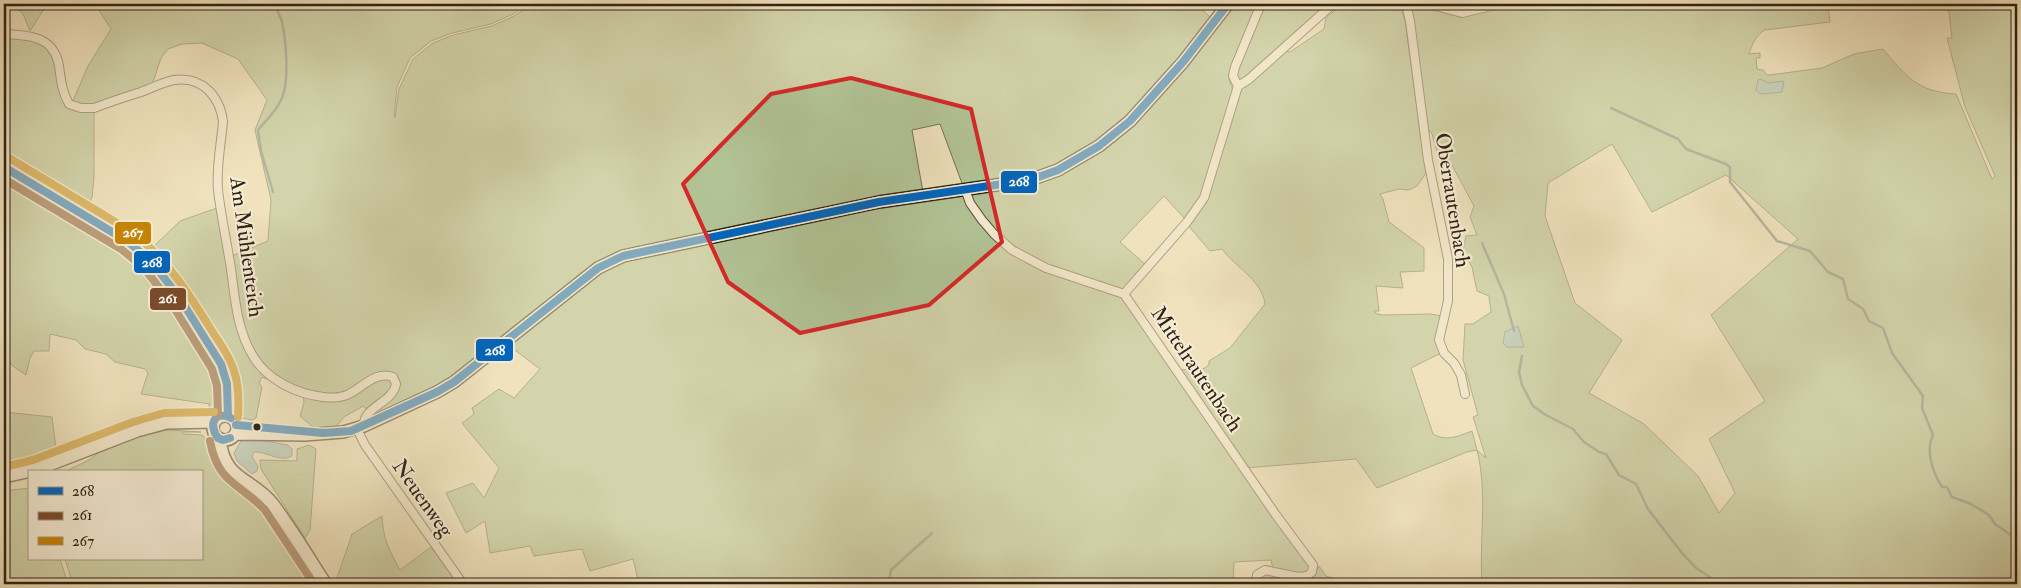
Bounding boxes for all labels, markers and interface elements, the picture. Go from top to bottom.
street label: Oberrautenbach [1429,131,1476,269]
line badge: 268 [1000,170,1038,194]
text: 268 [1009,173,1030,190]
street label: Am Mühlenteich [223,174,270,319]
line badge: 267 [114,221,152,245]
text: 267 [123,224,144,241]
line badge: 268 [133,250,171,274]
text: 268 [142,254,163,271]
line badge: 261 [149,287,187,311]
text: 261 [158,290,178,307]
street label: Mittelrautenbach [1145,301,1248,437]
line badge: 268 [475,338,514,362]
text: 268 [485,342,506,359]
unlabelled marker [252,422,262,432]
street label: Neuenweg [386,454,460,543]
legend [28,470,202,560]
text: 268 [72,482,94,501]
text: 261 [72,506,92,525]
text: 267 [72,532,94,551]

